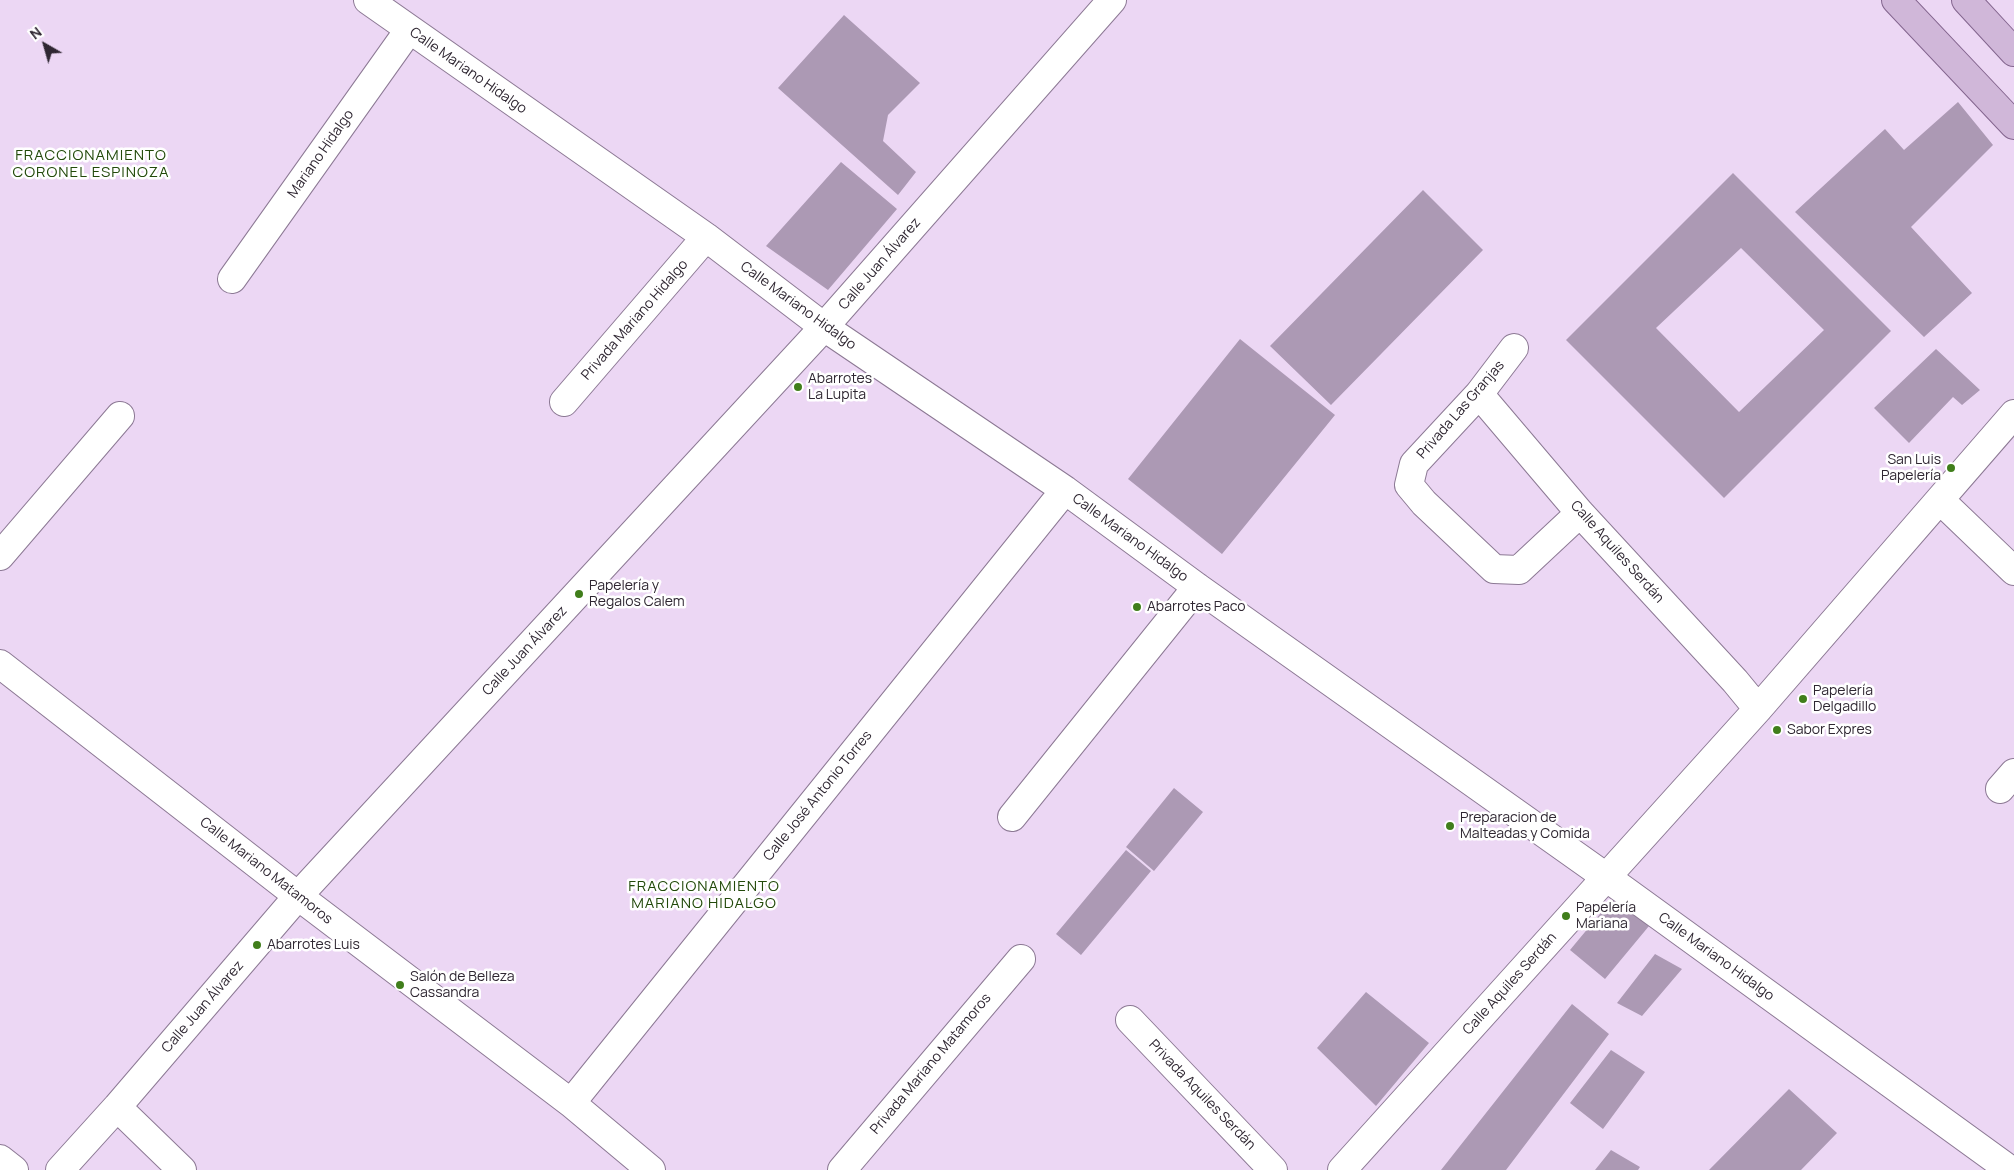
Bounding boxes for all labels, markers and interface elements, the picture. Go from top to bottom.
north arrow [20,20,70,70]
text: N [26,22,45,43]
street label: Calle Mariano Hidalgo [406,24,530,118]
street label: Mariano Hidalgo [284,107,358,201]
district label: FRACCIONAMIENTO CORONEL ESPINOZA [10,147,172,182]
street label: Calle Juan Álvarez [836,215,924,313]
street label: Privada Mariano Hidalgo [578,256,692,384]
street label: Calle Mariano Hidalgo [737,258,859,354]
street label: Privada Las Granjas [1414,357,1508,463]
place label: Abarrotes La Lupita [808,371,872,404]
marker: Abarrotes La Lupita [792,381,804,393]
place label: San Luis Papelería [1881,452,1941,484]
marker: San Luis Papelería [1945,462,1957,474]
street label: Calle Mariano Hidalgo [1069,490,1191,586]
street label: Calle Aquiles Serdán [1567,497,1667,607]
place label: Papelería y Regalos Calem [589,578,685,610]
marker: Papelería y Regalos Calem [573,588,585,600]
place label: Abarrotes Paco [1147,599,1246,615]
marker: Abarrotes Paco [1131,601,1143,613]
street label: Calle Juan Álvarez [479,603,571,699]
place label: Papelería Delgadillo [1813,683,1876,716]
marker: Papelería Delgadillo [1797,693,1809,705]
place label: Sabor Expres [1787,722,1872,738]
marker: Sabor Expres [1771,724,1783,736]
street label: Calle José Antonio Torres [760,727,876,865]
place label: Preparacion de Malteadas y Comida [1460,810,1590,842]
street label: Calle Mariano Matamoros [196,814,336,928]
marker: Preparacion de Malteadas y Comida [1444,820,1456,832]
district label: FRACCIONAMIENTO MARIANO HIDALGO [626,878,782,913]
place label: Papelería Mariana [1576,900,1636,932]
street label: Calle Mariano Hidalgo [1655,909,1777,1005]
marker: Papelería Mariana [1560,910,1572,922]
street label: Calle Aquiles Serdán [1460,929,1560,1039]
place label: Abarrotes Luis [267,937,360,953]
marker: Abarrotes Luis [251,939,263,951]
street label: Calle Juan Álvarez [159,958,247,1056]
place label: Salón de Belleza Cassandra [410,969,515,1002]
marker: Salón de Belleza Cassandra [394,979,406,991]
street label: Privada Mariano Matamoros [867,990,995,1138]
street label: Privada Aquiles Serdán [1145,1036,1259,1154]

